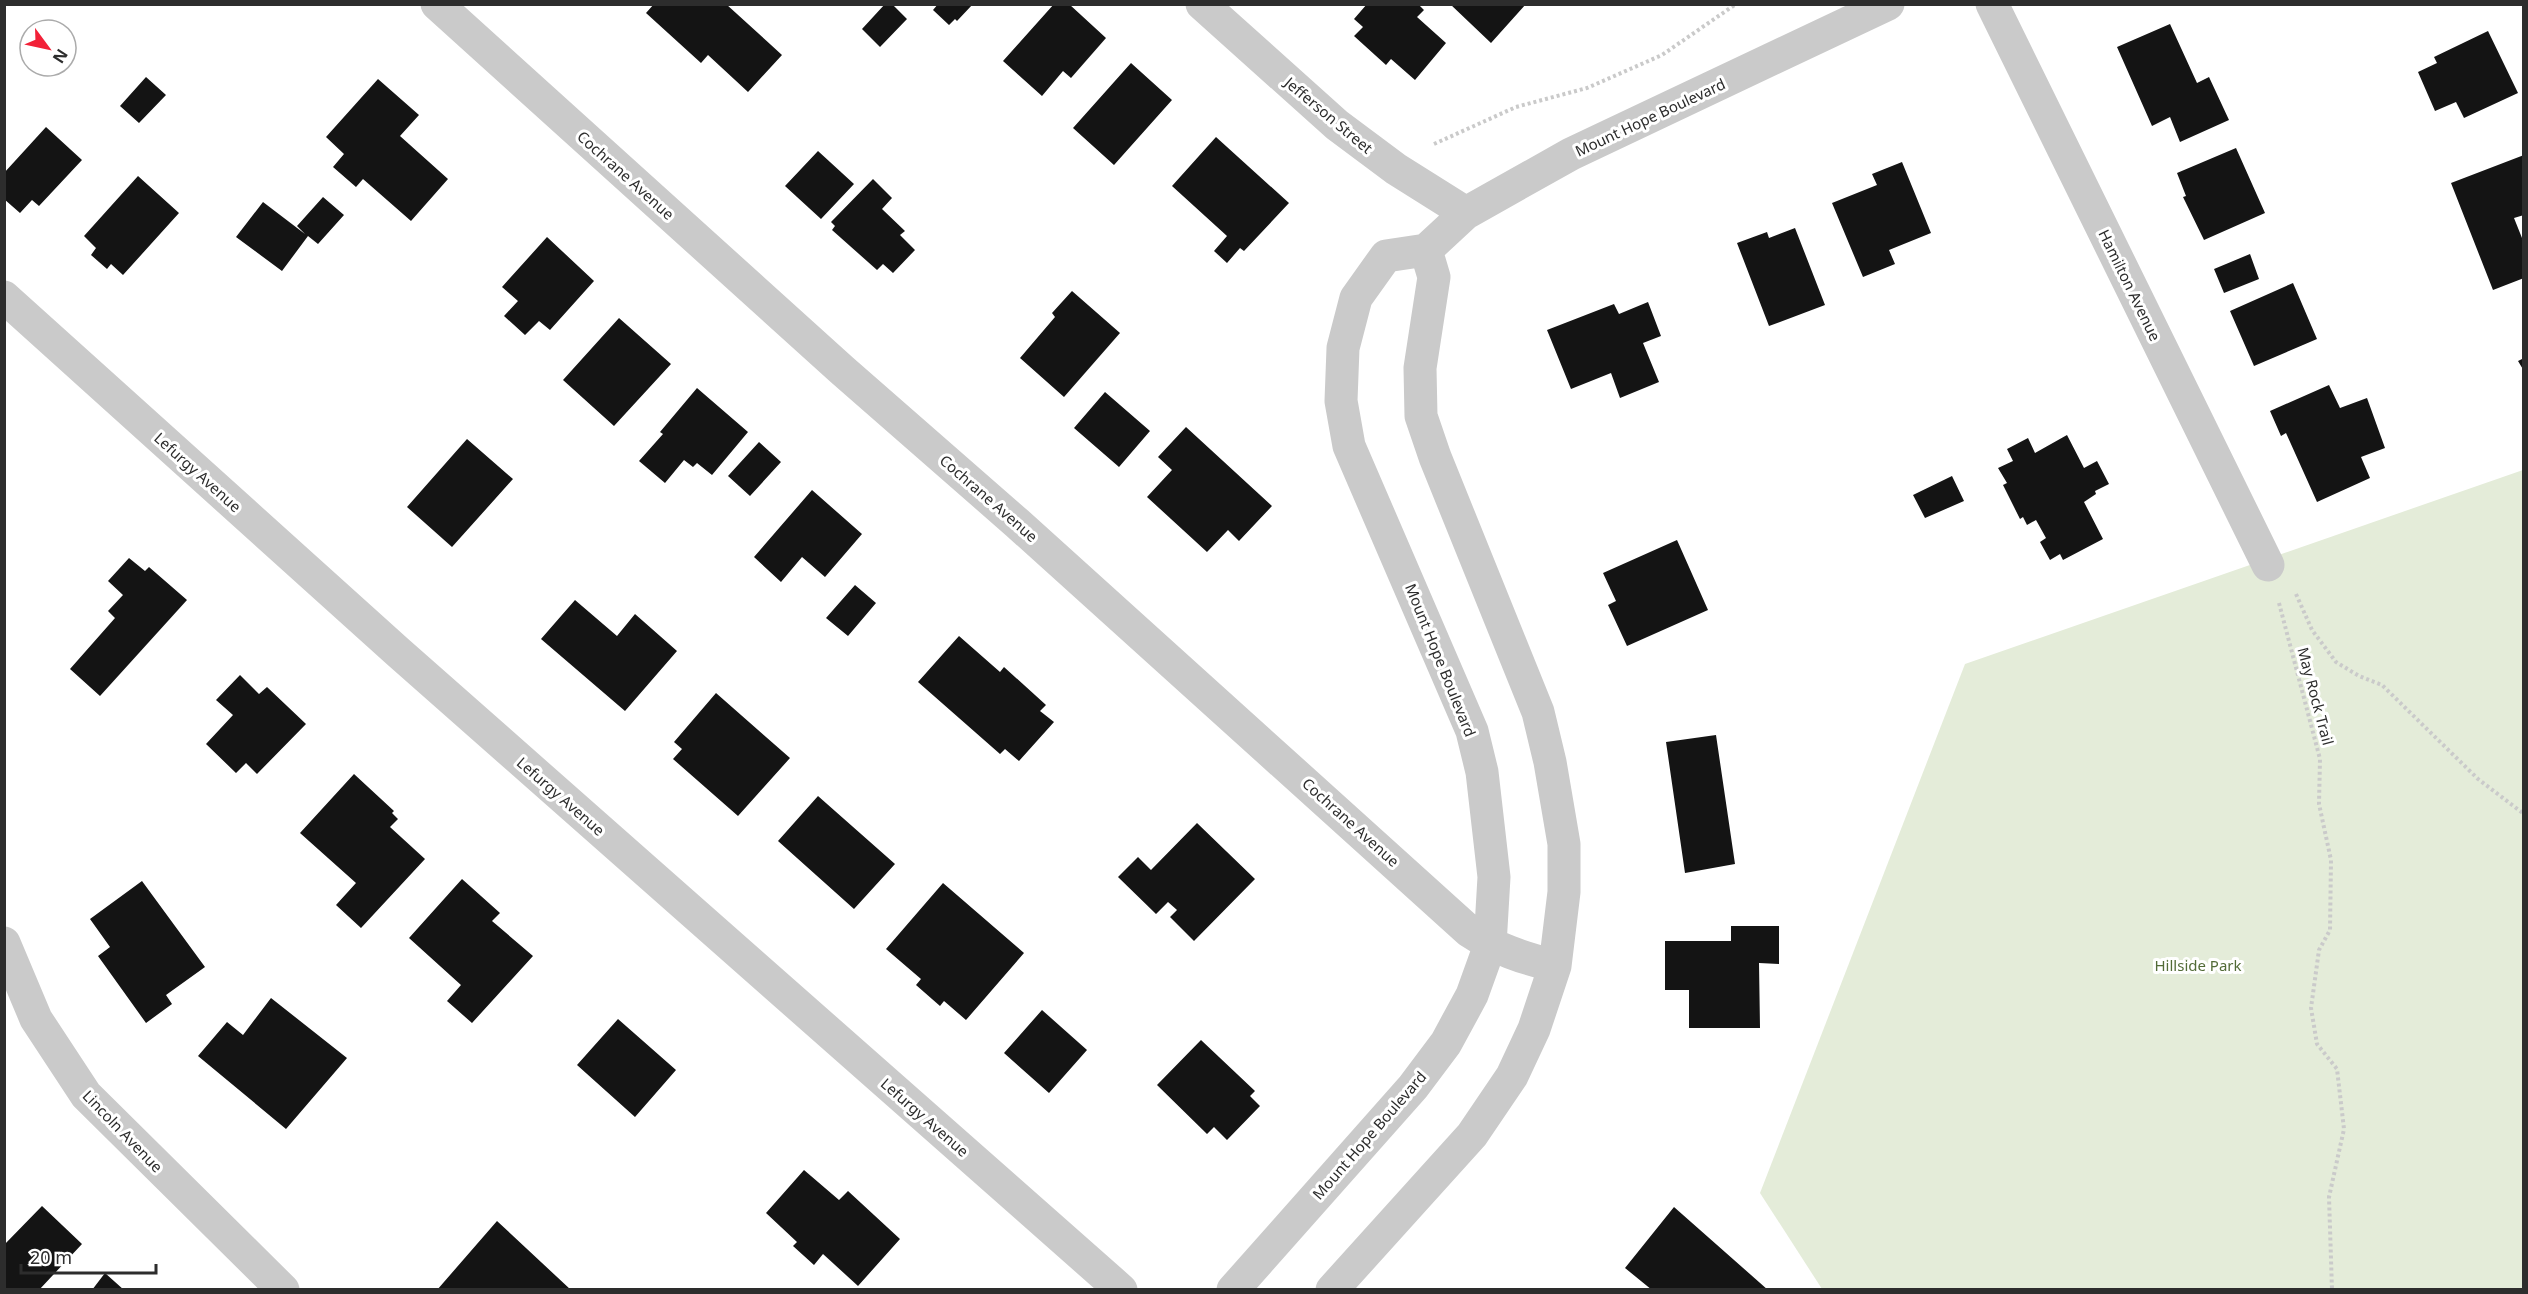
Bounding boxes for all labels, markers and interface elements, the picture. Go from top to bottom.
north arrow [18,18,78,78]
text: N [48,45,73,68]
street label: Jefferson Street [1279,71,1378,158]
street label: Mount Hope Boulevard [1572,73,1728,161]
street label: Cochrane Avenue [573,126,679,224]
street label: Hamilton Avenue [2094,226,2166,344]
street label: Lefurgy Avenue [150,428,246,516]
street label: Cochrane Avenue [936,450,1042,546]
street label: Mount Hope Boulevard [1401,580,1481,740]
street label: May Rock Trail [2293,645,2339,747]
street label: Lefurgy Avenue [513,752,609,840]
street label: Cochrane Avenue [1298,773,1404,871]
park label: Hillside Park [2154,955,2242,975]
street label: Mount Hope Boulevard [1308,1067,1430,1203]
street label: Lefurgy Avenue [877,1073,973,1161]
street label: Lincoln Avenue [79,1086,167,1176]
scale bar [21,1237,156,1275]
text: 20 m [30,1245,72,1269]

